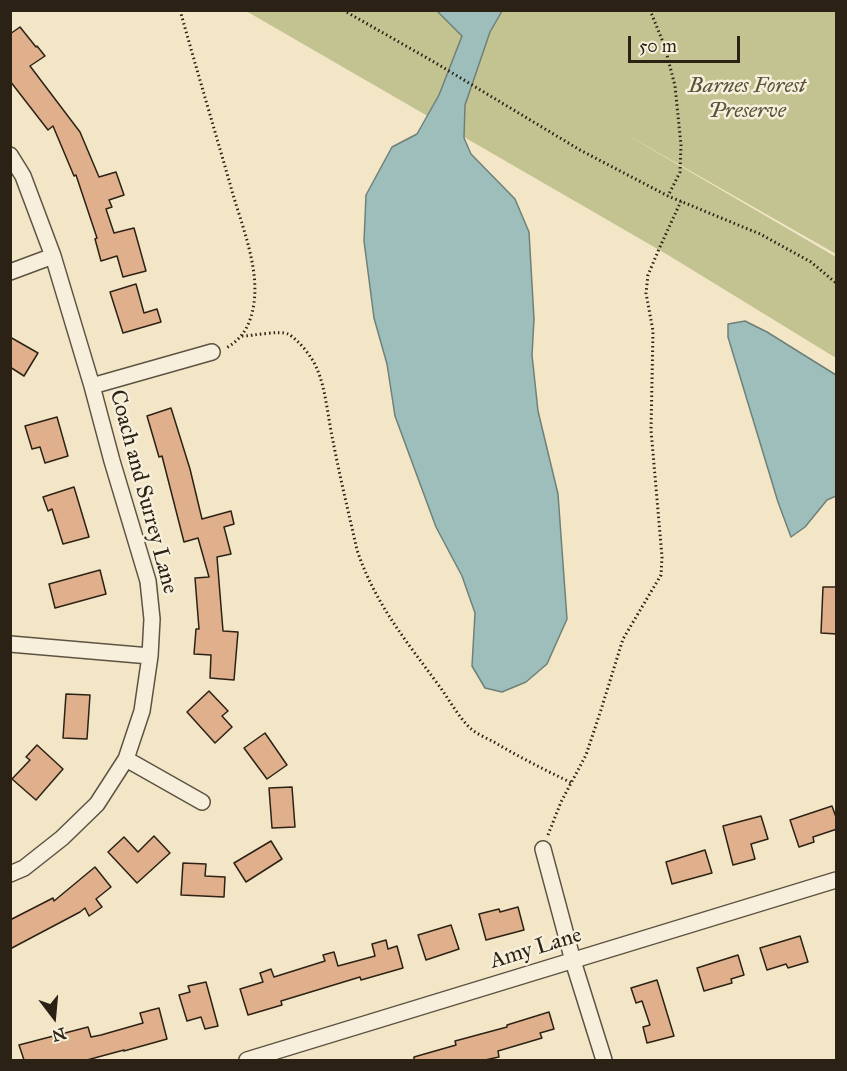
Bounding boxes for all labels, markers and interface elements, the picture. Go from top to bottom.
scale bar [631,24,744,62]
text: 50 m [639,35,677,57]
park label: Barnes Forest Preserve [688,74,806,125]
street label: Coach and Surrey Lane [103,387,183,597]
street label: Amy Lane [487,923,585,975]
north arrow [24,987,84,1047]
text: N [50,1024,68,1046]

